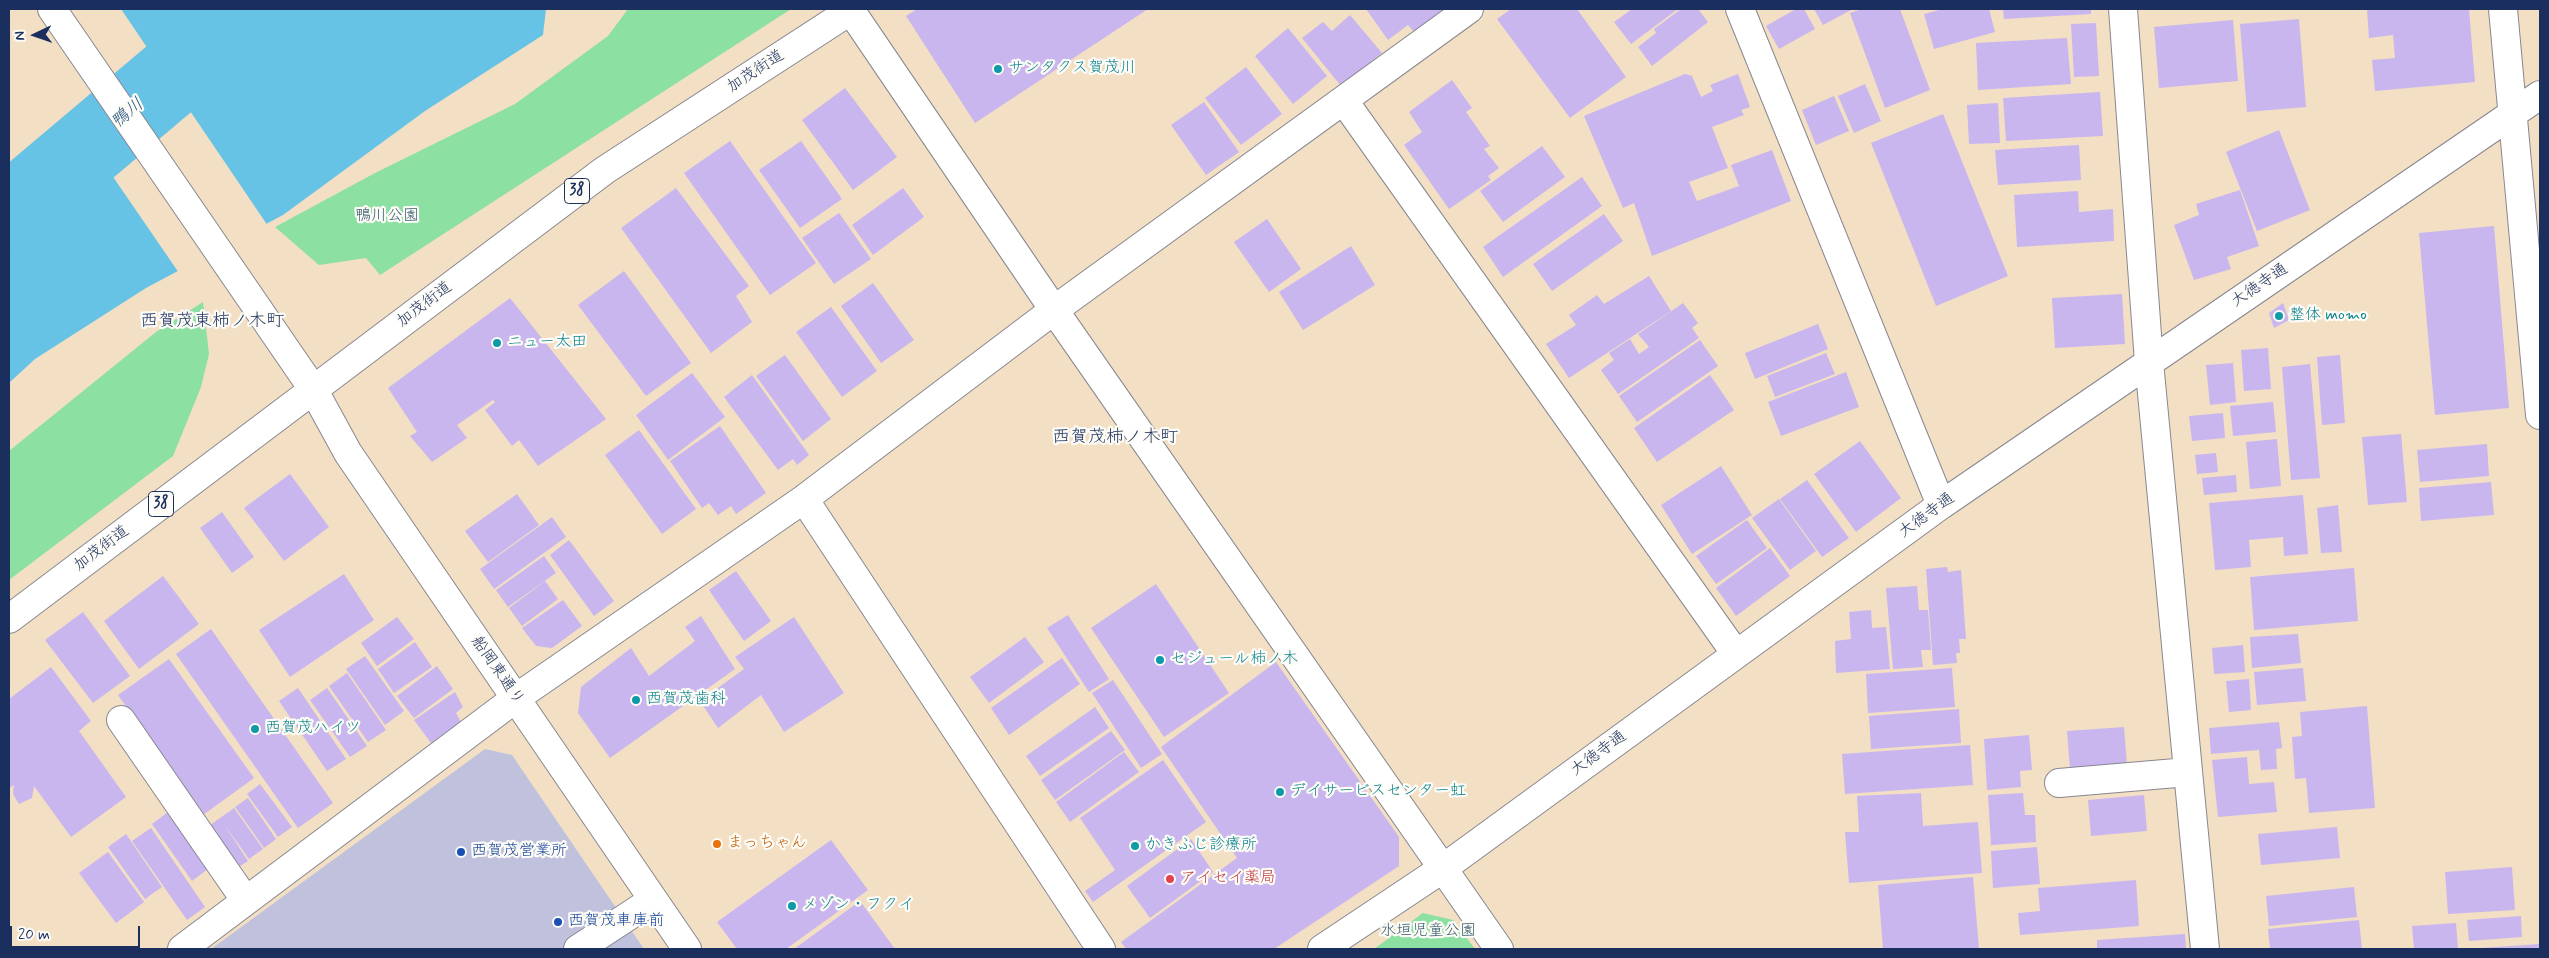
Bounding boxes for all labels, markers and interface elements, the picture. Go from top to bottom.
north arrow [10,10,60,60]
text: N [11,31,29,41]
street label: 加茂街道 [724,47,788,97]
place label: サンタクス賀茂川 [1008,59,1136,79]
marker: サンタクス賀茂川 [992,63,1004,75]
water label: 鴨川 [107,94,149,134]
road number: 38 [564,178,590,204]
park label: 鴨川公園 [355,207,419,227]
street label: 大徳寺通 [2228,260,2292,312]
street label: 加茂街道 [394,278,456,332]
place label: 整体 momo [2289,306,2367,326]
marker: 整体 momo [2273,310,2285,322]
district label: 西賀茂東柿ノ木町 [140,311,284,333]
place label: ニュー太田 [507,333,587,353]
marker: ニュー太田 [491,337,503,349]
district label: 西賀茂柿ノ木町 [1052,427,1178,449]
street label: 大徳寺通 [1895,489,1959,543]
road number: 38 [148,492,174,516]
street label: 加茂街道 [71,522,133,576]
street label: 船岡東通り [466,633,528,709]
place label: セジュール柿ノ木 [1170,650,1298,670]
marker: セジュール柿ノ木 [1154,654,1166,666]
place label: 西賀茂歯科 [646,690,726,710]
marker: 西賀茂歯科 [630,694,642,706]
place label: 西賀茂ハイツ [265,719,361,739]
marker: 西賀茂ハイツ [249,723,261,735]
street label: 大徳寺通 [1567,727,1631,781]
place label: デイサービスセンター虹 [1290,782,1466,802]
marker: デイサービスセンター虹 [1274,786,1286,798]
place label: まっちゃん [727,834,807,854]
place label: かきふじ診療所 [1145,836,1257,856]
marker: まっちゃん [711,838,723,850]
marker: かきふじ診療所 [1129,840,1141,852]
place label: 西賀茂営業所 [471,842,567,862]
marker: 西賀茂営業所 [455,846,467,858]
place label: アイセイ薬局 [1180,869,1276,889]
marker: アイセイ薬局 [1164,873,1176,885]
place label: メゾン・フクイ [802,896,914,916]
marker: メゾン・フクイ [786,900,798,912]
place label: 西賀茂車庫前 [568,912,664,932]
scale bar [12,916,142,948]
marker: 西賀茂車庫前 [552,916,564,928]
park label: 水垣児童公園 [1380,922,1476,942]
text: 20 m [18,925,50,945]

